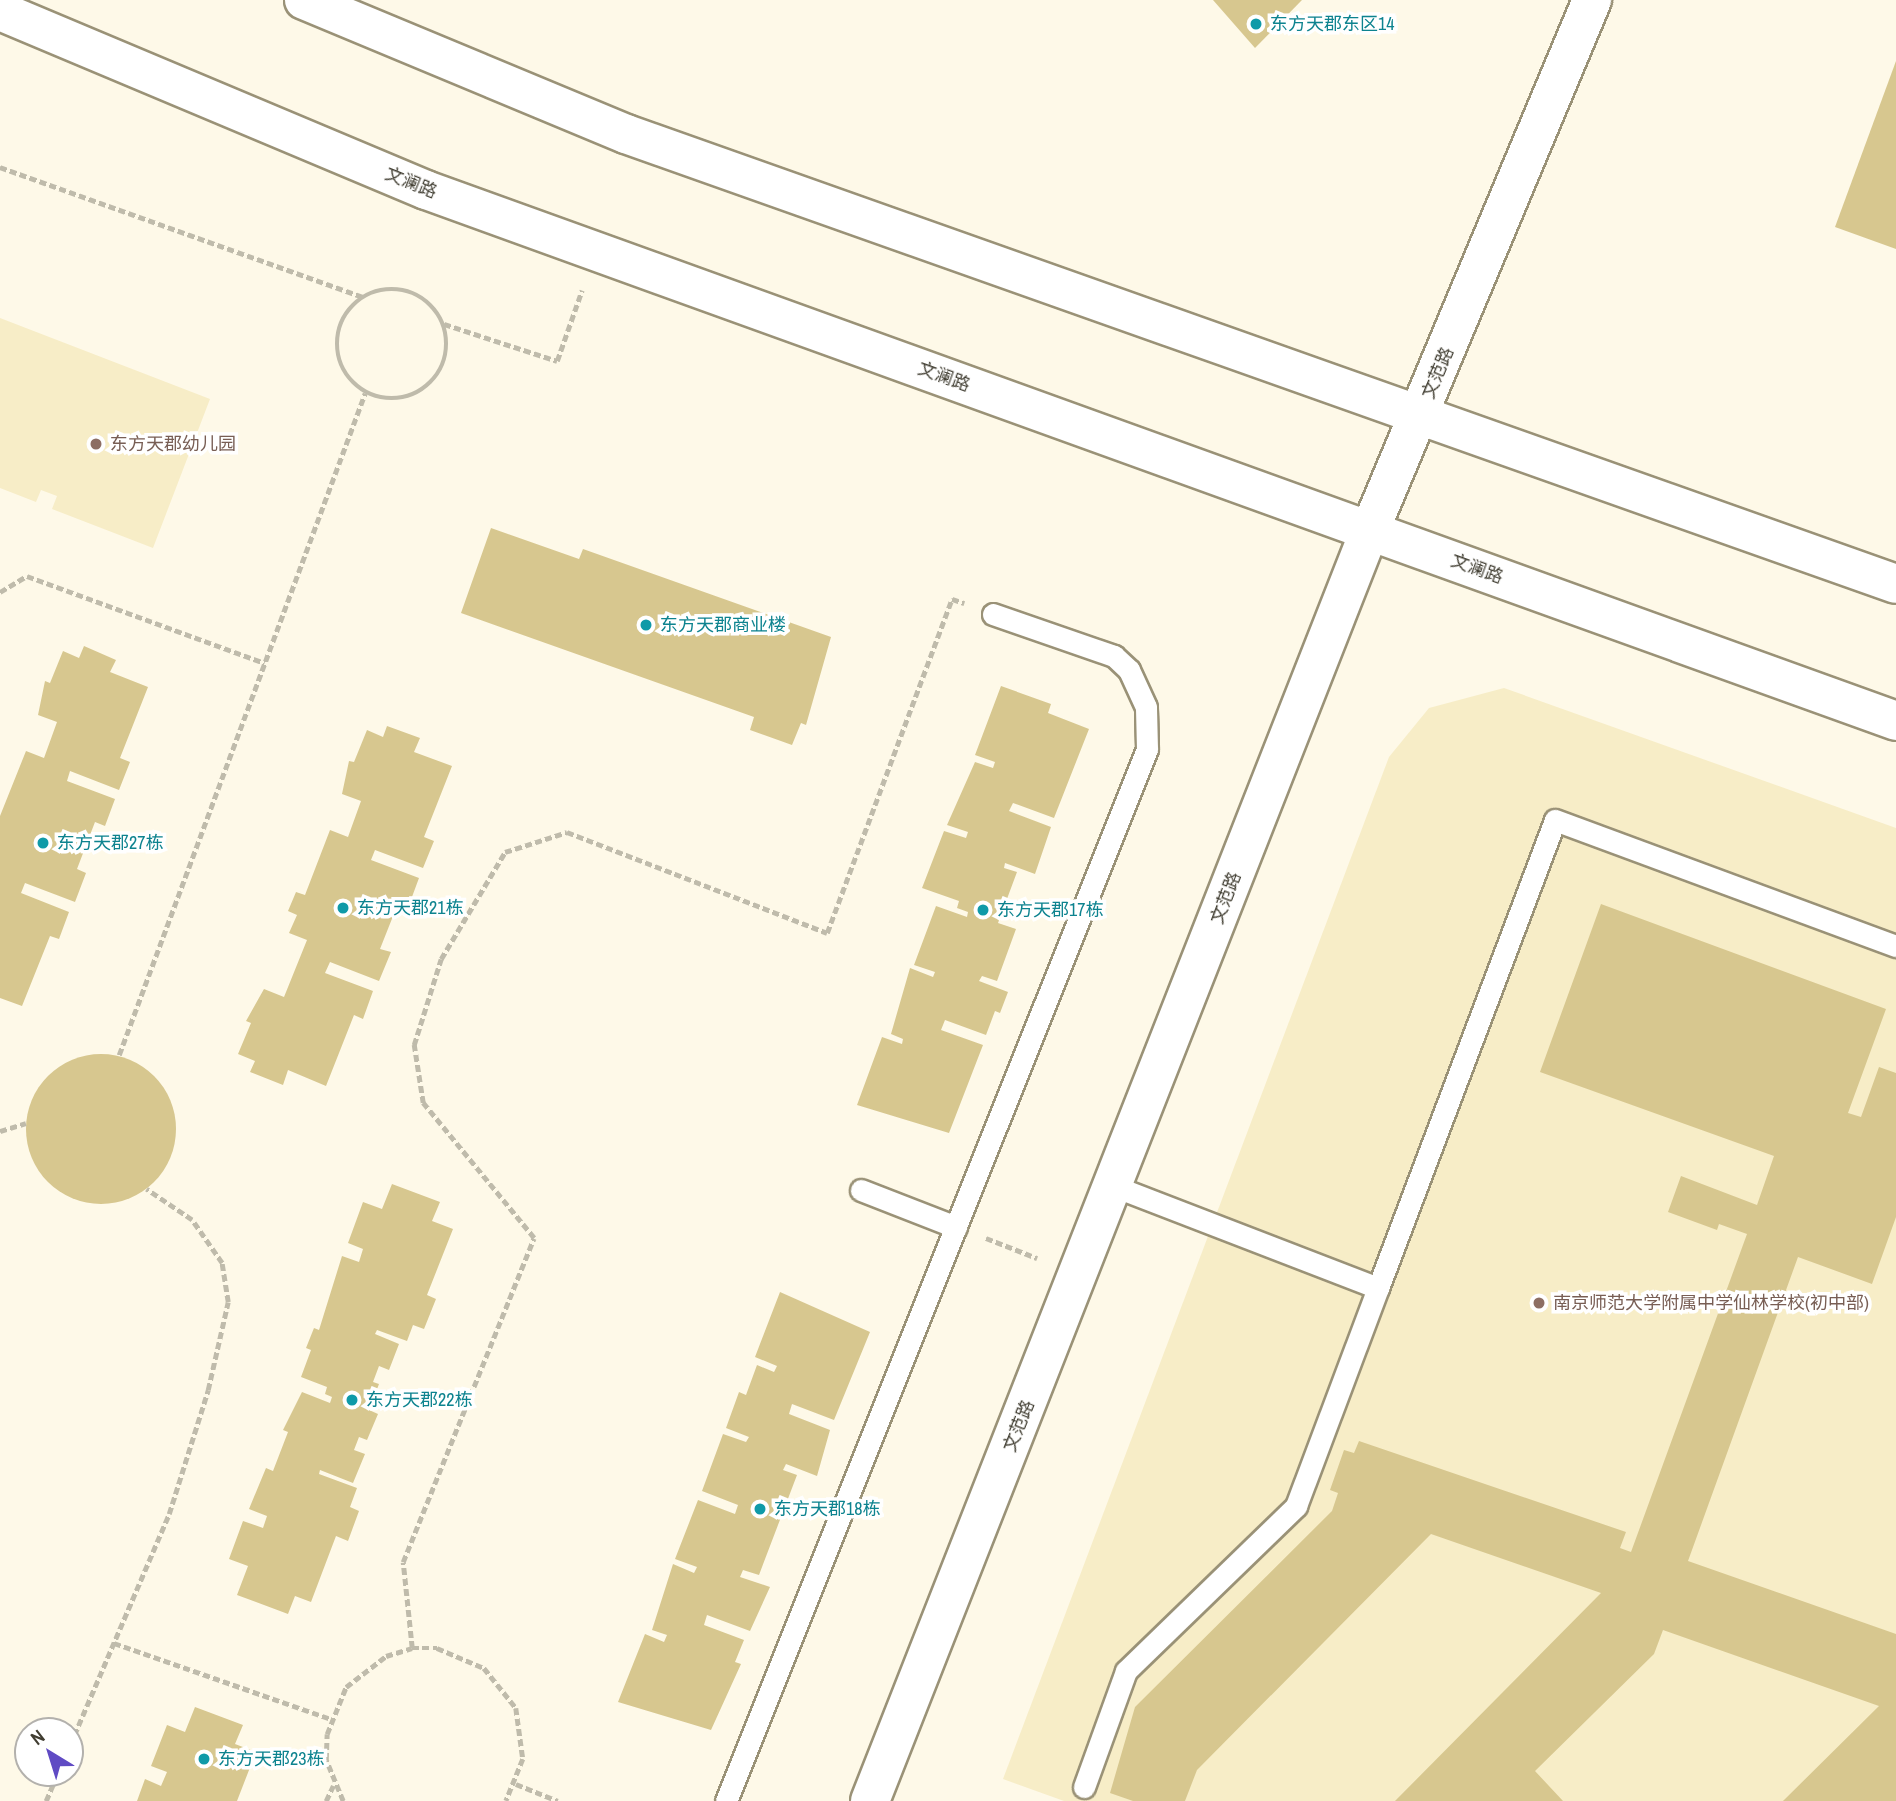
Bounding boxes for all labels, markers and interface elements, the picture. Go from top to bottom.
place label: 东方天郡东区14 [1270,13,1394,35]
marker: 东方天郡东区14 [1248,16,1264,32]
street label: 文澜路 [382,163,440,203]
street label: 文范路 [1418,344,1458,402]
street label: 文澜路 [915,358,973,396]
place label: 东方天郡幼儿园 [110,433,236,455]
marker: 东方天郡幼儿园 [88,436,104,452]
street label: 文澜路 [1448,550,1506,588]
place label: 东方天郡商业楼 [660,614,786,636]
marker: 东方天郡商业楼 [638,617,654,633]
place label: 东方天郡27栋 [57,832,163,854]
marker: 东方天郡27栋 [35,835,51,851]
street label: 文范路 [1206,869,1246,927]
place label: 东方天郡21栋 [357,897,463,919]
place label: 东方天郡17栋 [997,899,1103,921]
marker: 东方天郡21栋 [335,900,351,916]
marker: 东方天郡17栋 [975,902,991,918]
place label: 南京师范大学附属中学仙林学校(初中部) [1553,1292,1869,1314]
marker: 南京师范大学附属中学仙林学校(初中部) [1531,1295,1547,1311]
place label: 东方天郡22栋 [366,1389,472,1411]
marker: 东方天郡22栋 [344,1392,360,1408]
street label: 文范路 [999,1397,1039,1455]
place label: 东方天郡18栋 [774,1498,880,1520]
marker: 东方天郡18栋 [752,1501,768,1517]
north arrow [14,1717,84,1787]
text: N [25,1723,50,1751]
place label: 东方天郡23栋 [218,1748,324,1770]
marker: 东方天郡23栋 [196,1751,212,1767]

